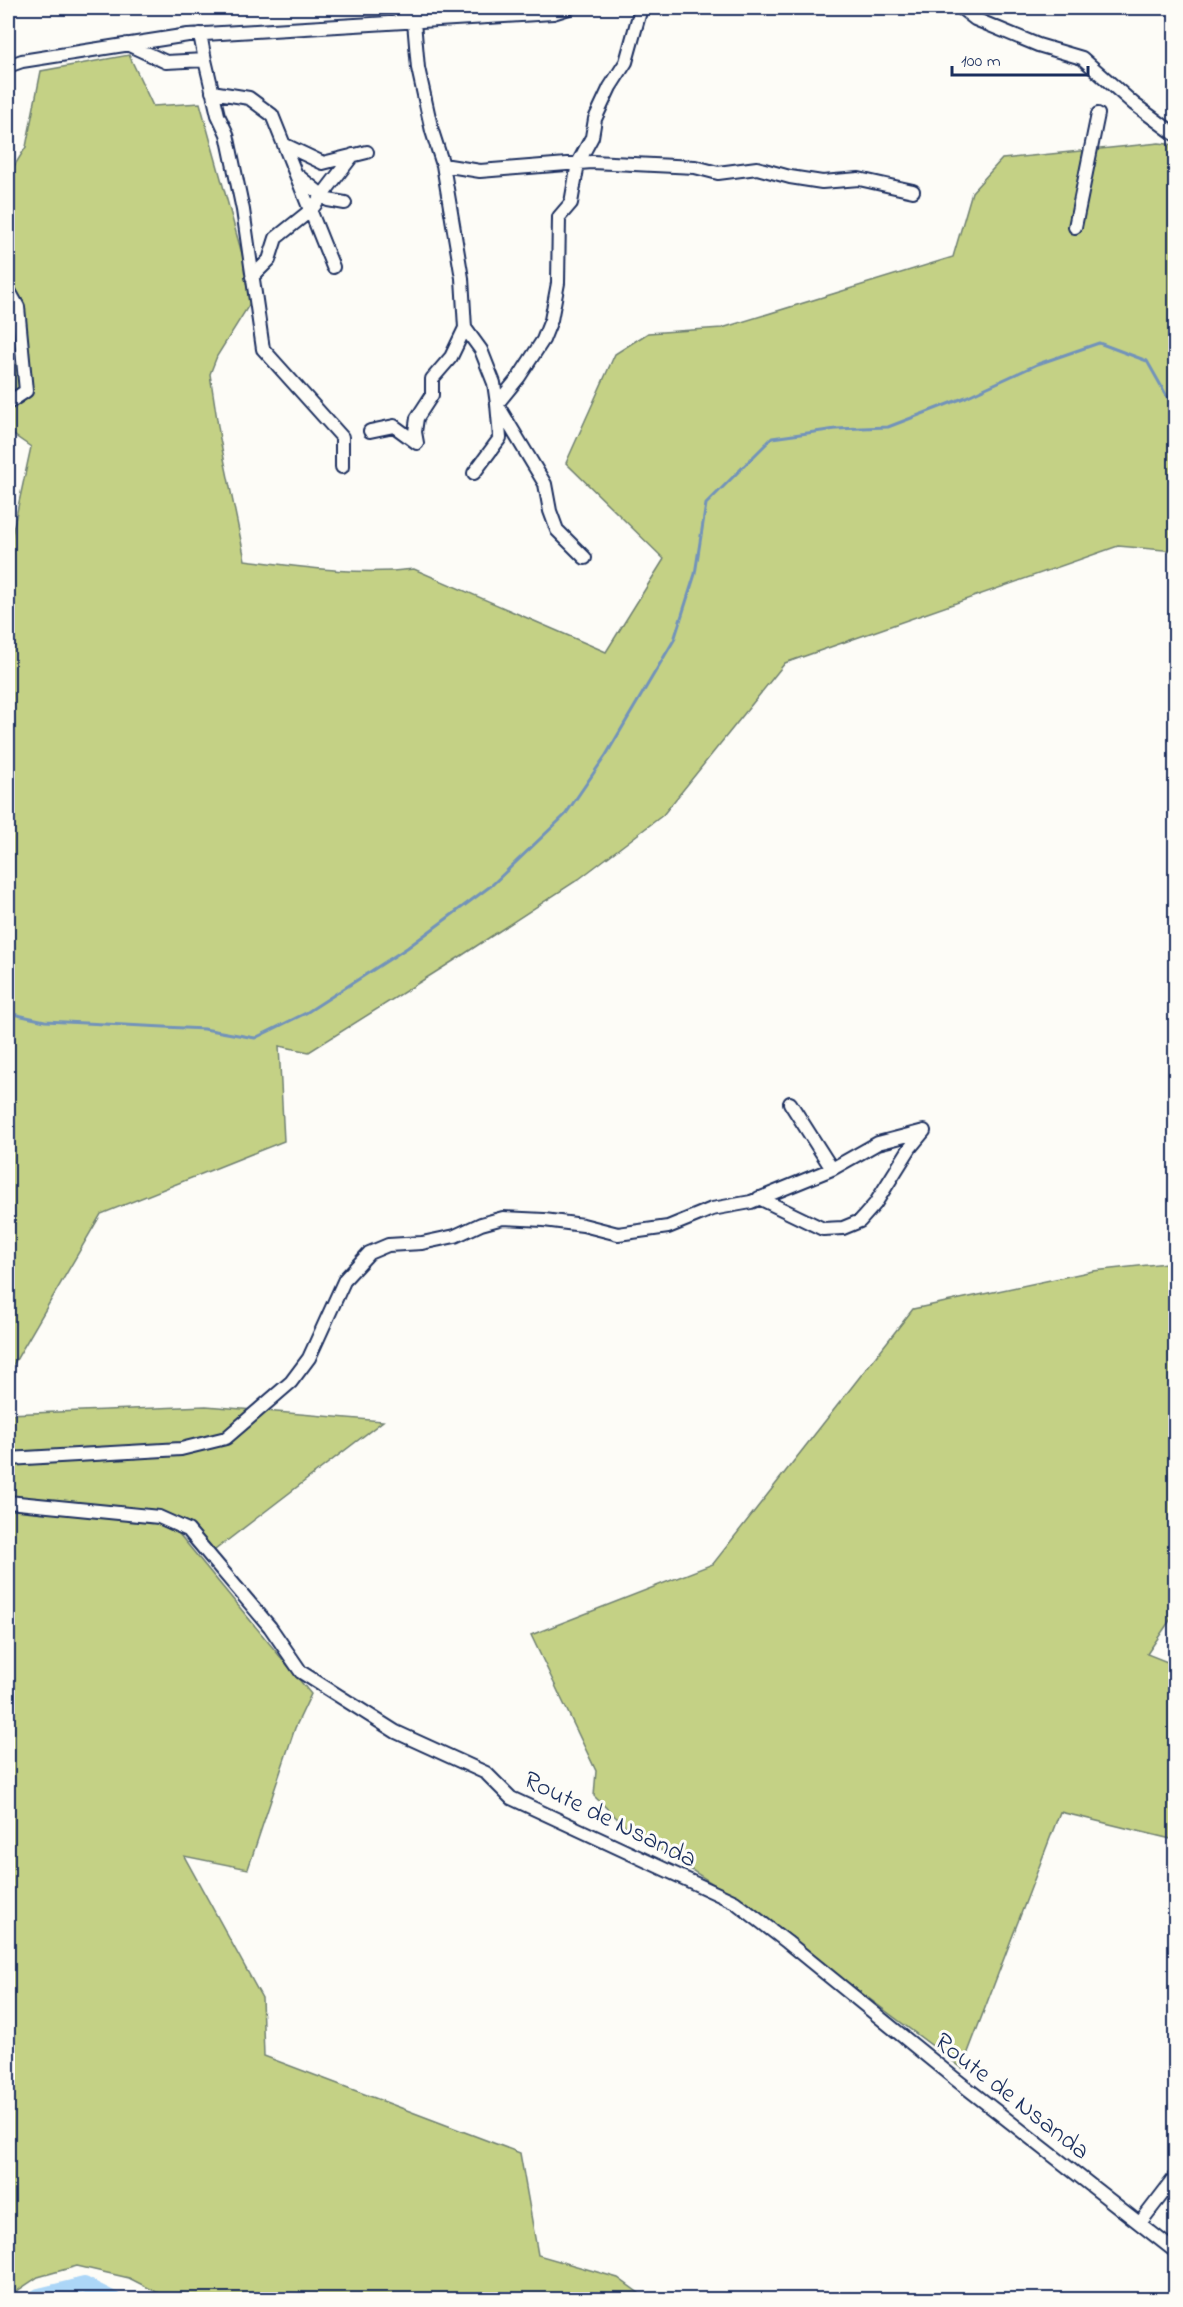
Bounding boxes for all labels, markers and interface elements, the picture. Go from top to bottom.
scale bar [952,39,1088,77]
text: 100 m [961,49,1001,75]
street label: Route de Nsanda [517,1762,703,1879]
street label: Route de Nsanda [925,2024,1097,2170]

